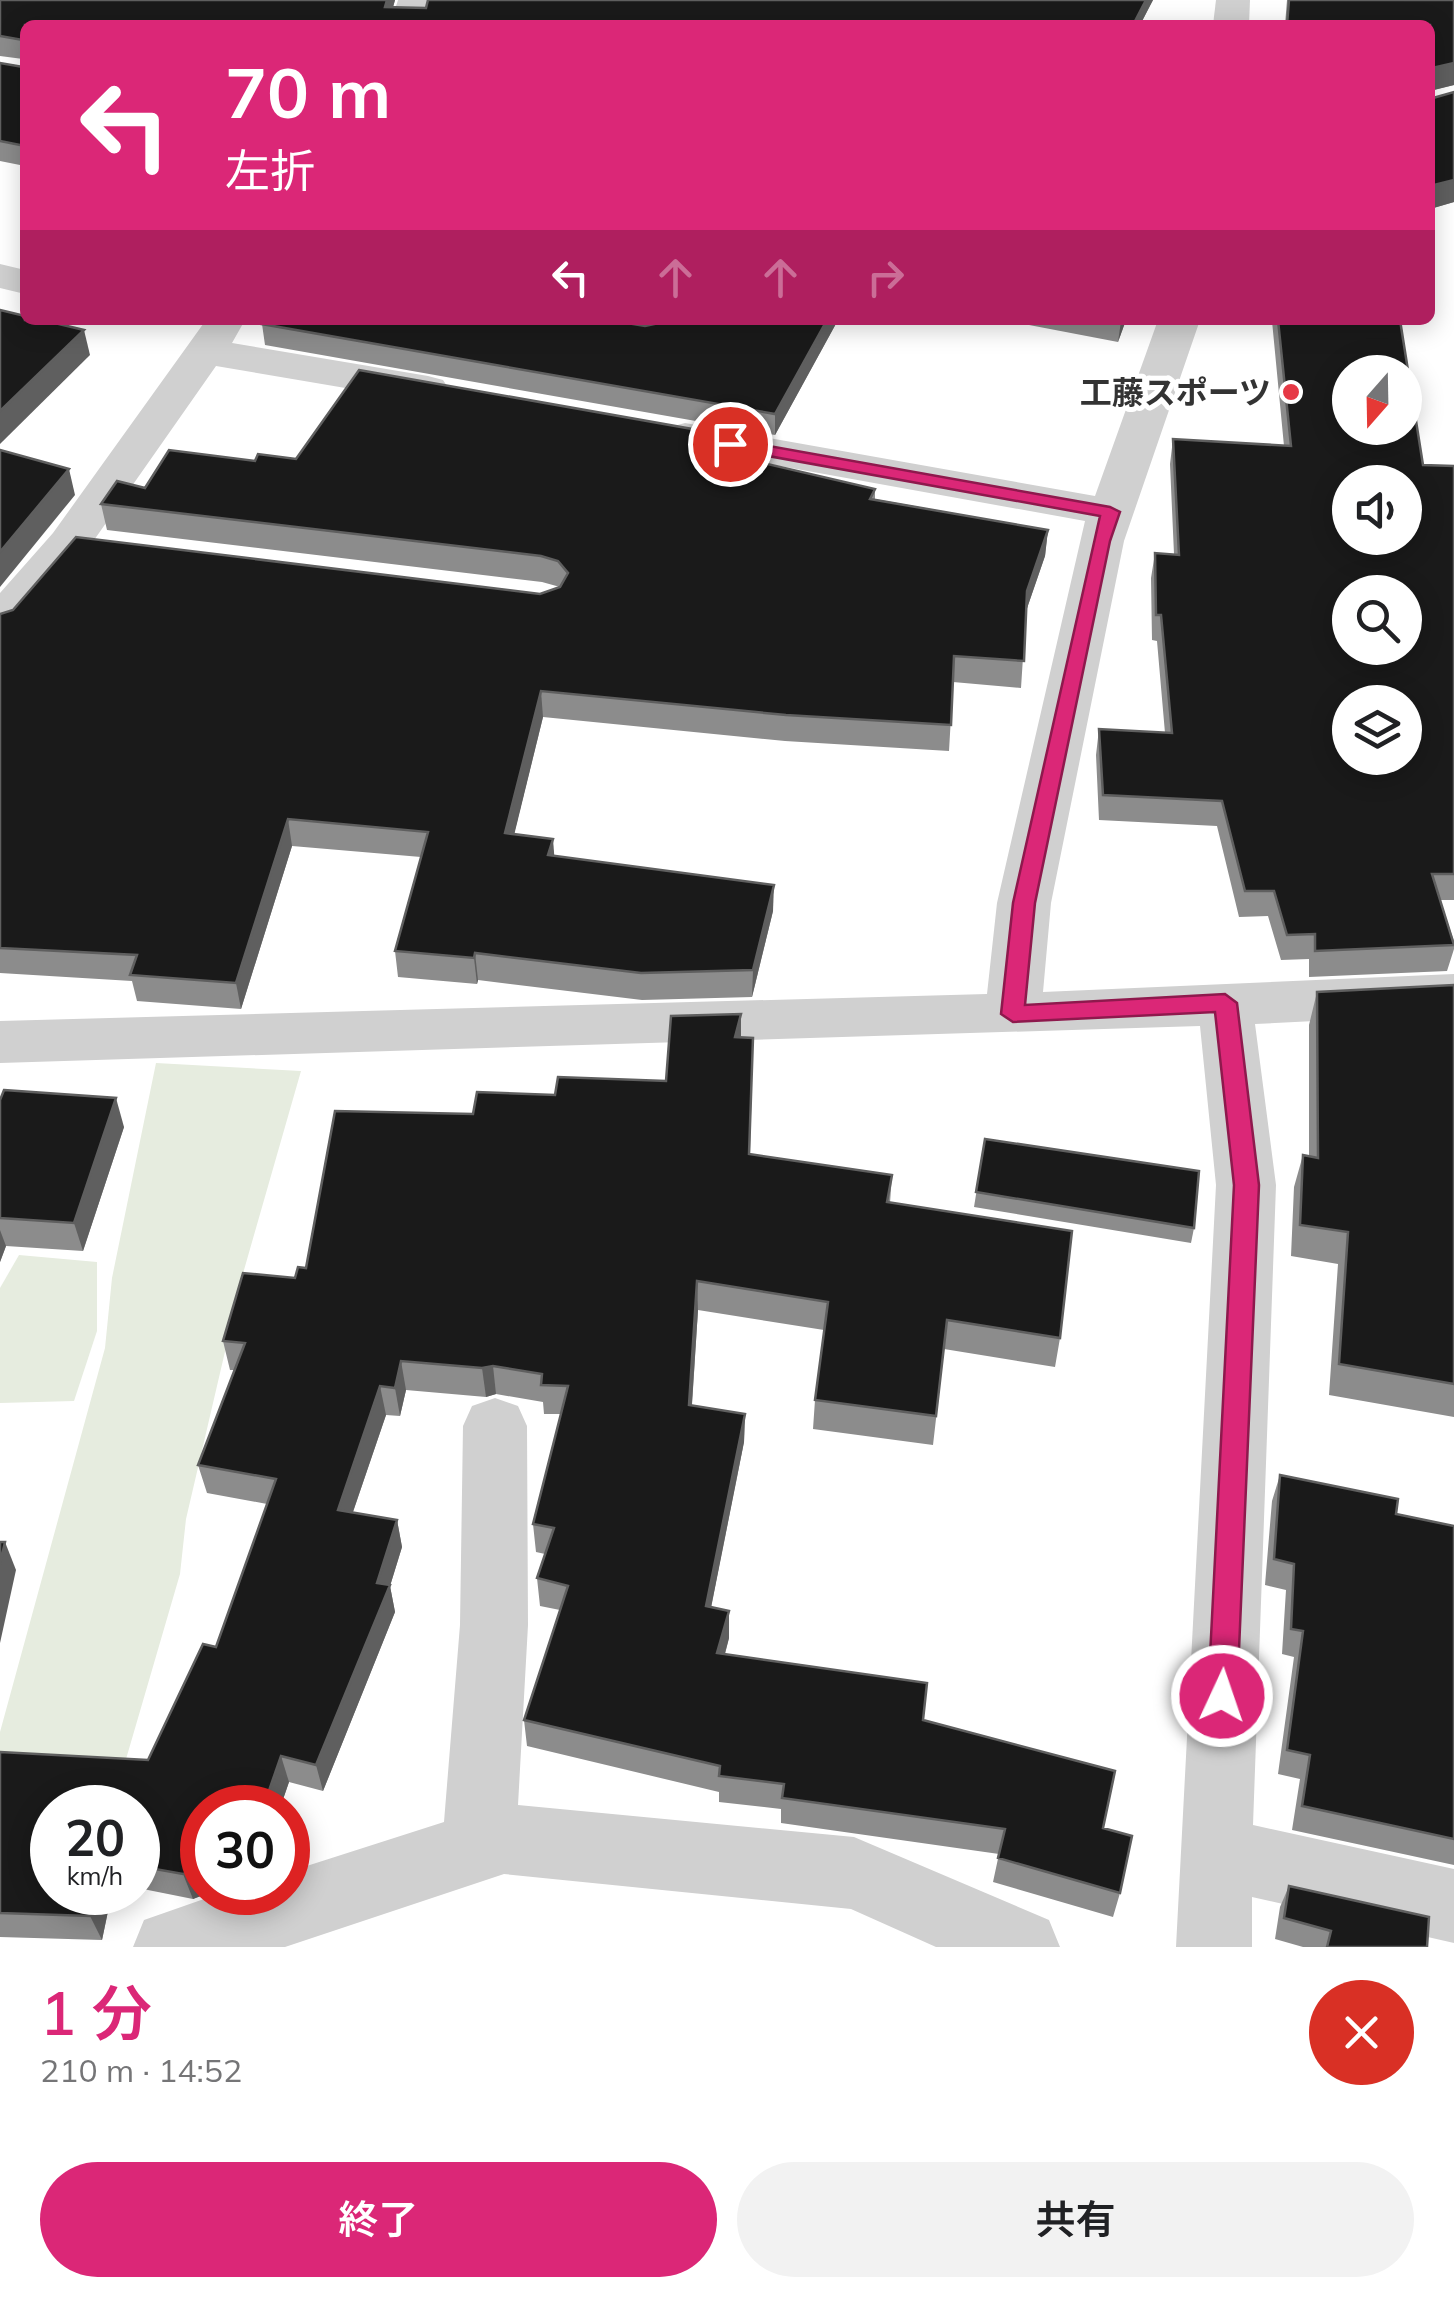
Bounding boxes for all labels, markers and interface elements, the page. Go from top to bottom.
text: 70 m [225,48,391,136]
icon: left [60,60,190,190]
text: 左折 [225,142,315,198]
icon: left [543,250,598,305]
icon: ahead [648,250,703,305]
icon: ahead [753,250,808,305]
icon: right [858,250,913,305]
north arrow [1332,355,1422,445]
map controls [1332,355,1422,775]
place label: 工藤スポーツ [1080,372,1271,412]
marker: 工藤スポーツ [1280,381,1302,403]
pin [688,402,773,487]
icon: arrive [703,417,758,472]
button: sound [1332,465,1422,555]
button: search [1332,575,1422,665]
button: layers [1332,685,1422,775]
position arrow [1170,1644,1274,1748]
speed limit sign: 30 [180,1785,310,1915]
text: 20 [65,1806,125,1869]
text: km/h [67,1860,123,1891]
text: 1 分 [40,1975,152,2050]
button: close [1309,1980,1414,2085]
text: 210 m · 14:52 [40,2050,242,2090]
button: 終了 [40,2162,717,2277]
button: 共有 [737,2162,1414,2277]

